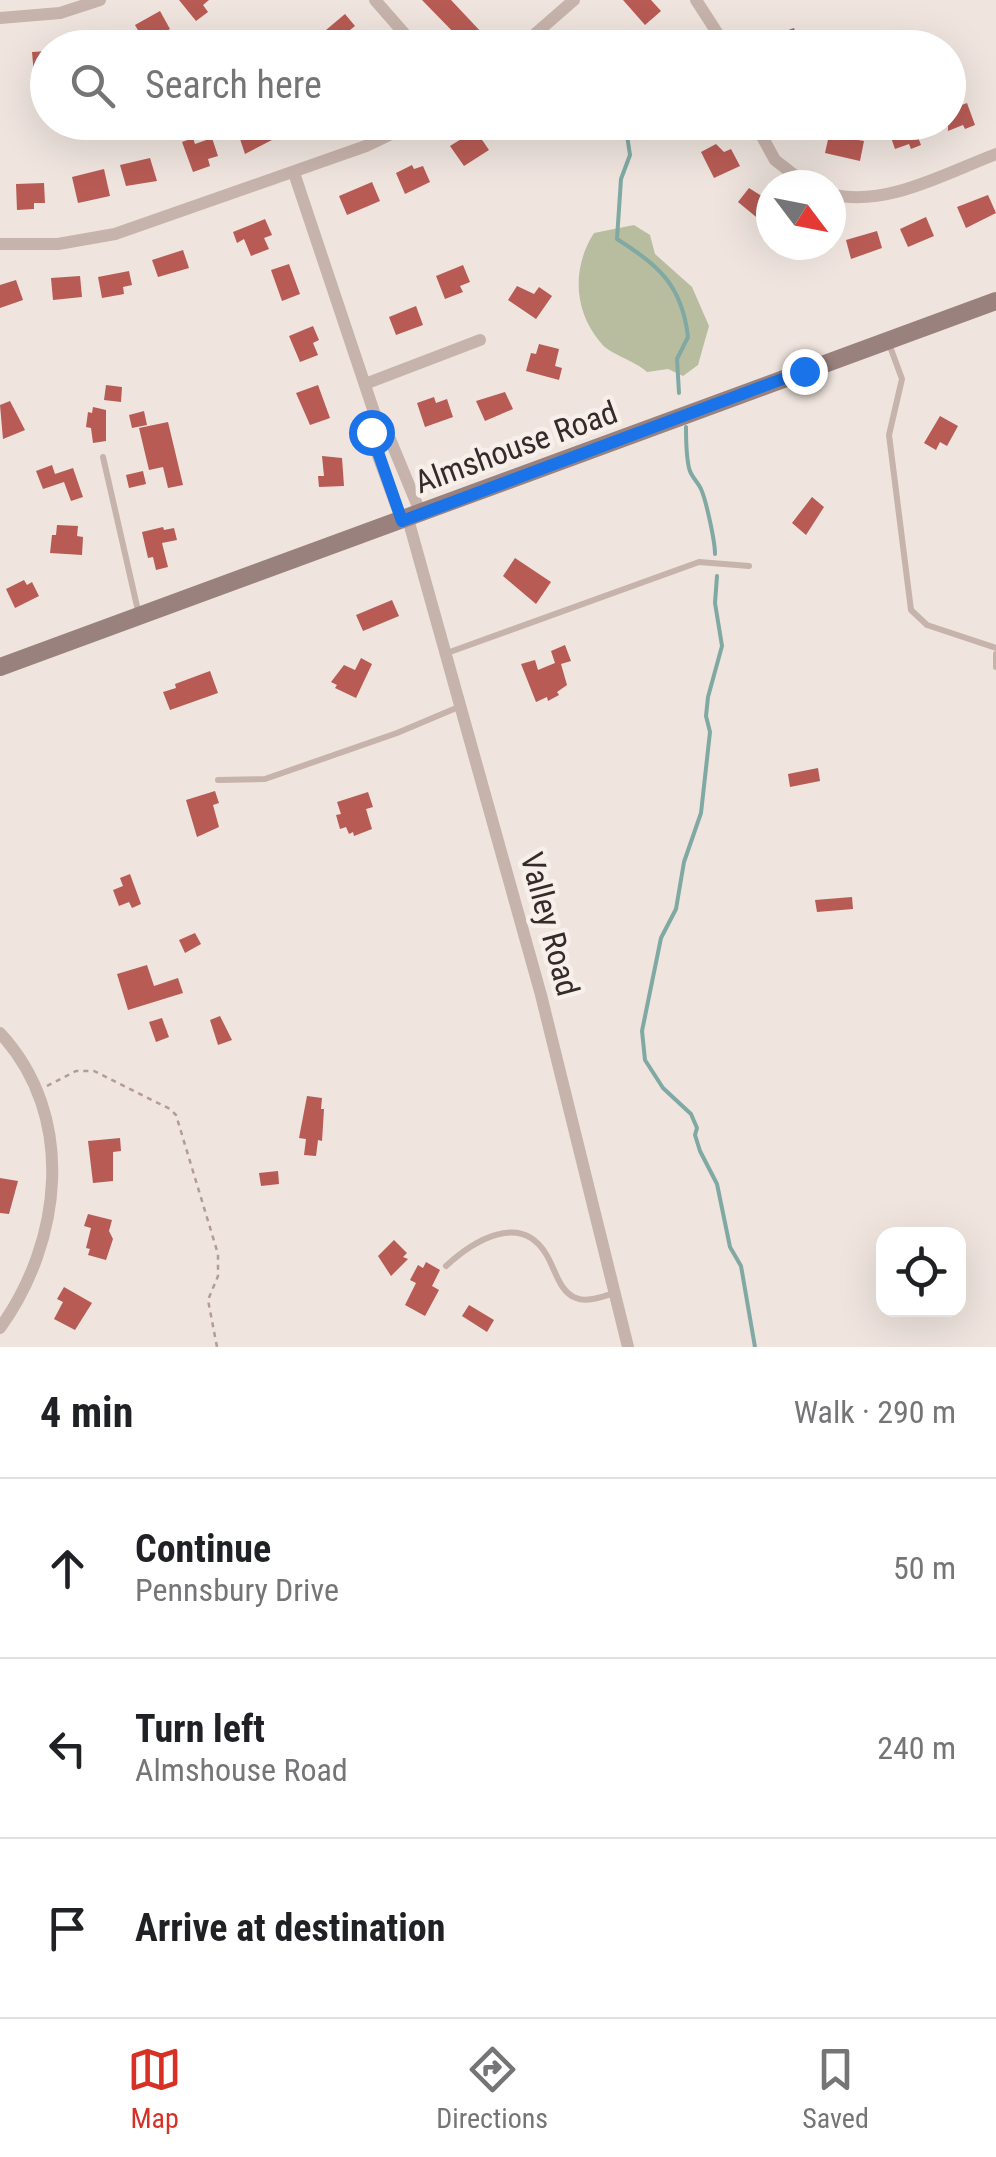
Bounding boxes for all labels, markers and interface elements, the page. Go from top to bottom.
search box [30,30,966,140]
icon: search [65,58,120,113]
text: Search here [145,63,322,107]
north arrow [756,170,846,260]
route end [782,349,828,395]
street label: Almshouse Road [410,393,622,501]
route start [349,410,395,456]
street label: Valley Road [513,848,587,1000]
map controls [876,1227,966,1317]
button: locate [876,1227,966,1317]
text: 4 min [40,1388,133,1437]
text: Walk · 290 m [794,1393,956,1431]
text: Continue [135,1527,271,1571]
icon: ahead [40,1541,95,1596]
text: 50 m [893,1549,956,1587]
text: Pennsbury Drive [135,1571,339,1609]
text: Turn left [135,1707,265,1751]
icon: left [40,1721,95,1776]
text: 240 m [877,1729,956,1767]
text: Almshouse Road [135,1751,348,1789]
icon: arrive [40,1901,95,1956]
text: Arrive at destination [135,1906,445,1950]
tab: Map [127,2042,182,2135]
tab: Directions [436,2042,548,2135]
tab: Saved [802,2042,869,2135]

